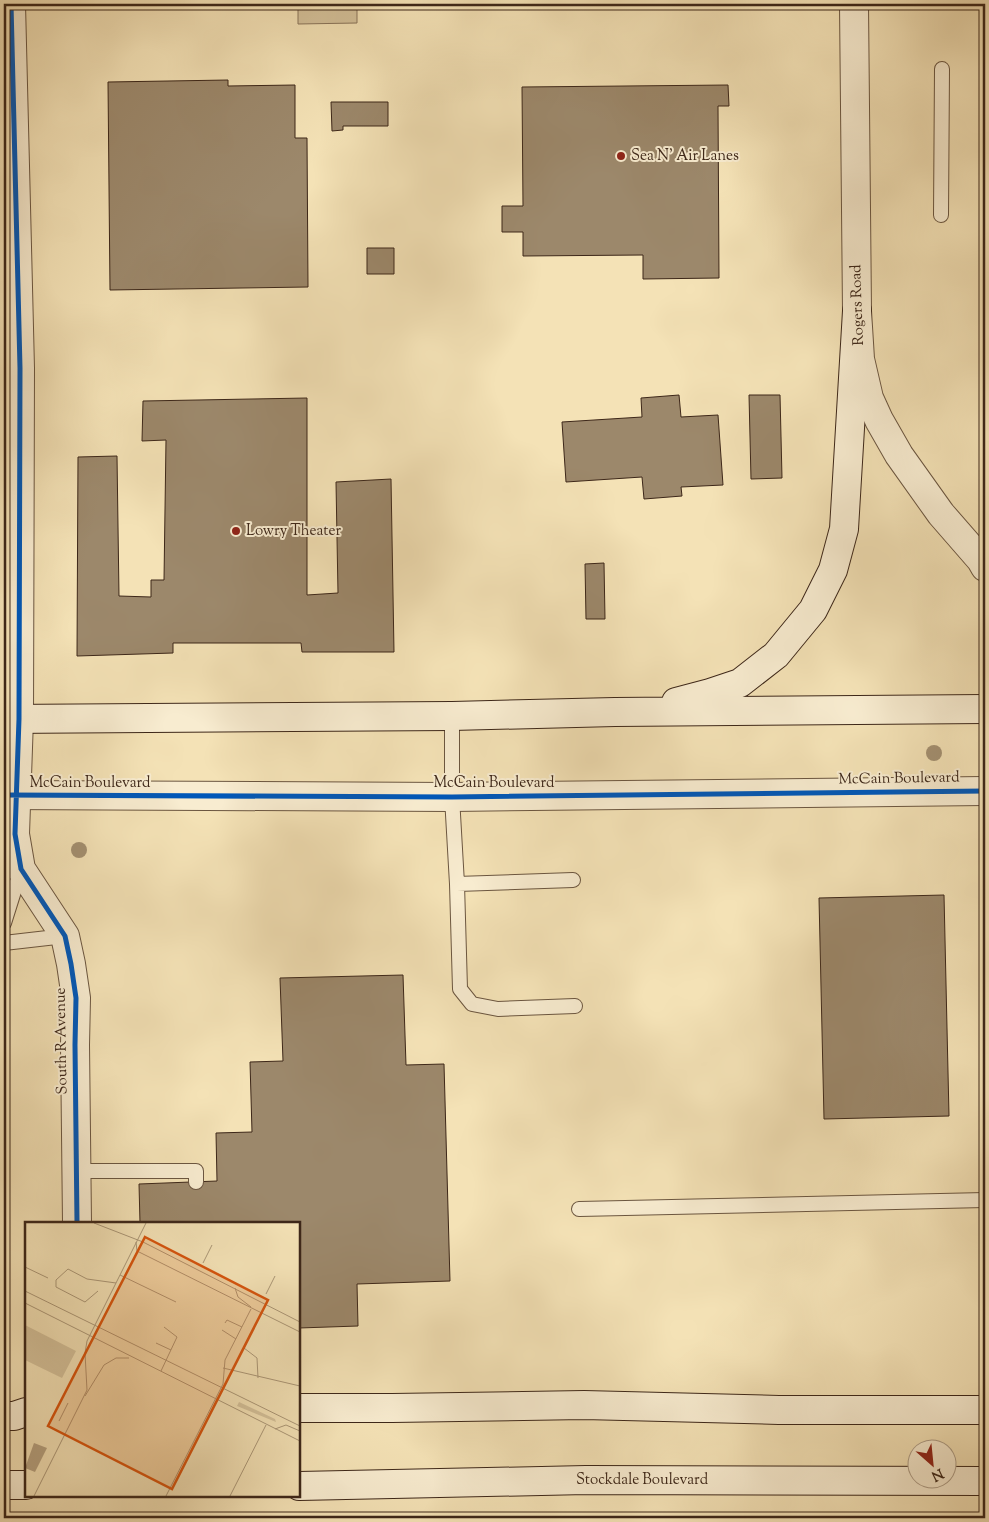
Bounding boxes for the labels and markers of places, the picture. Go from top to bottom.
place label: Sea N' Air Lanes [631,146,739,167]
marker: Sea N' Air Lanes [615,150,627,162]
place label: Lowry Theater [246,521,341,542]
marker: Lowry Theater [230,525,242,537]

